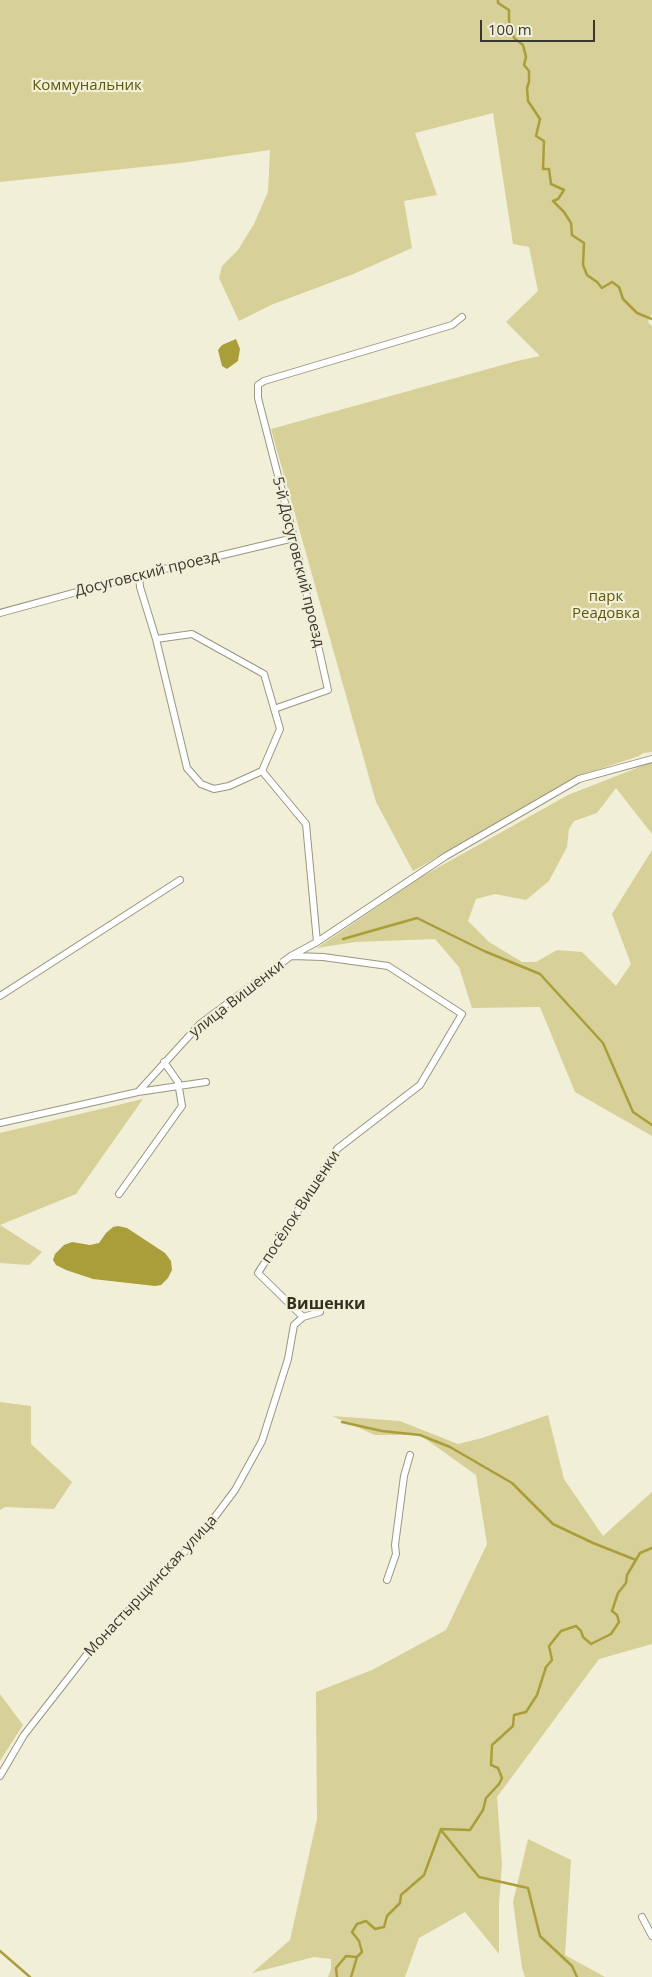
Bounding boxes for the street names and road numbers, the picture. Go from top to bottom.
street label: 5-й Досуговский проезд [268,475,328,649]
street label: Досуговский проезд [73,547,221,601]
street label: улица Вишенки [186,956,288,1042]
street label: посёлок Вишенки [258,1147,344,1267]
street label: Монастырщинская улица [81,1512,221,1660]

